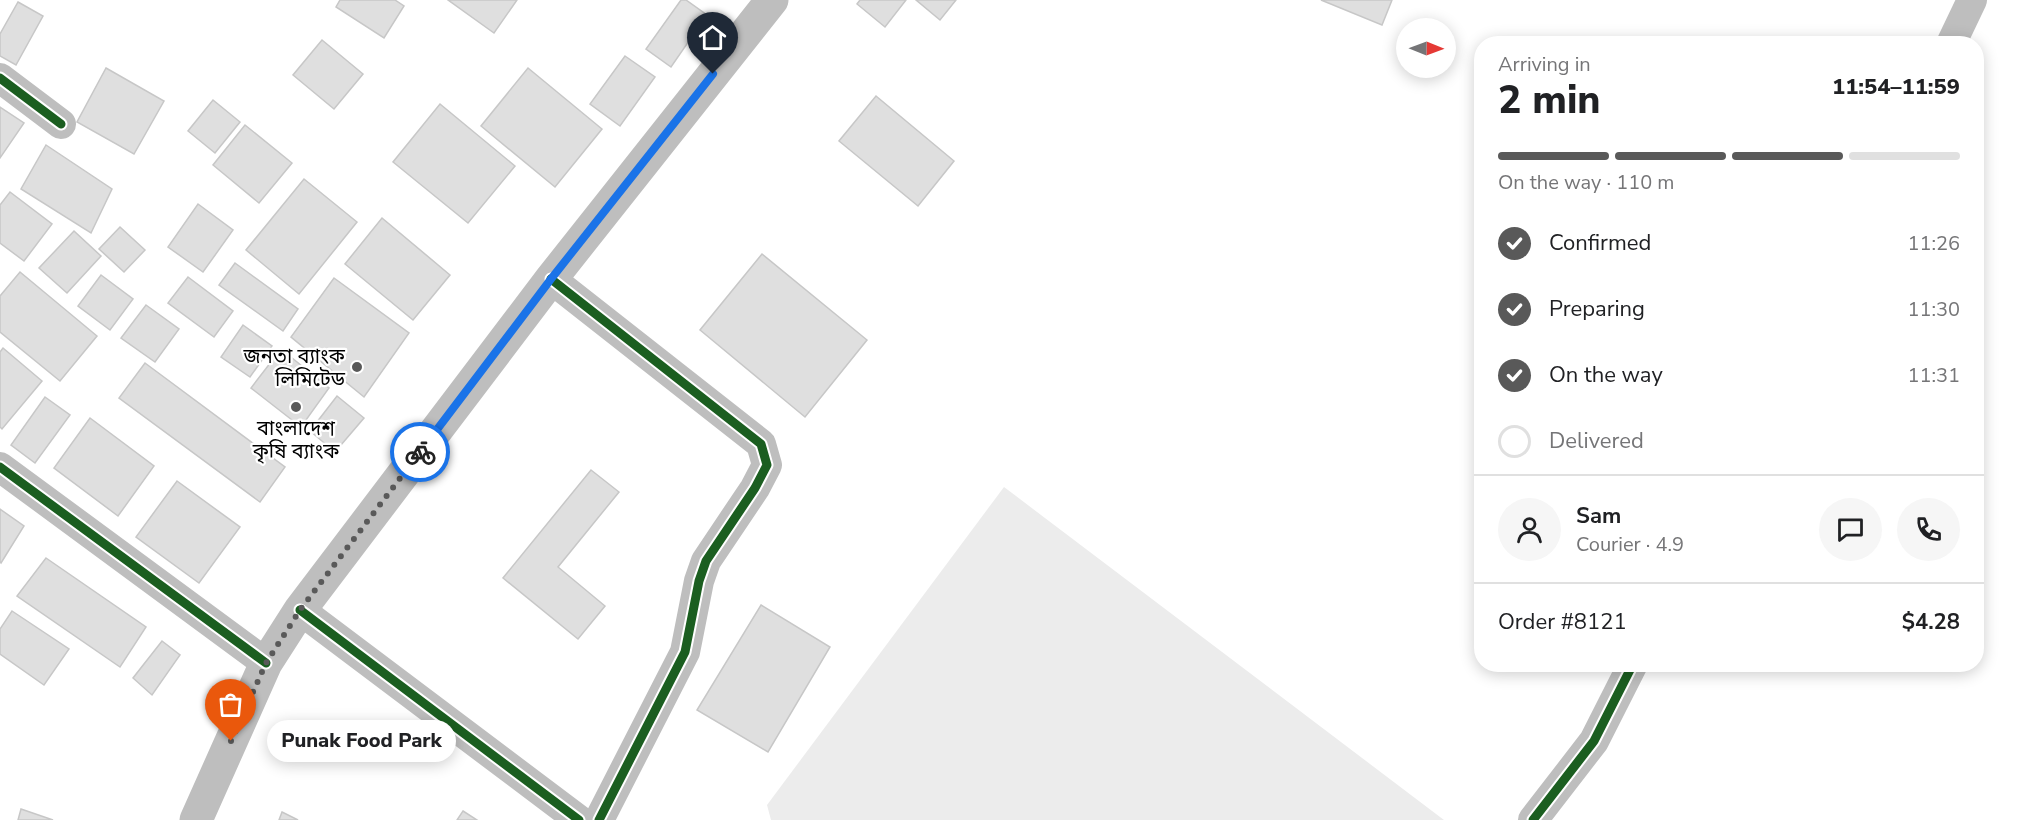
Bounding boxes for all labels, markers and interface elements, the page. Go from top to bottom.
pin [687,12,738,74]
north arrow [1396,18,1456,78]
map controls [1396,18,1456,78]
icon: home [696,21,729,54]
text: Arriving in [1498,51,1591,78]
text: 11:54–11:59 [1832,72,1960,102]
text: 2 min [1498,74,1601,127]
text: On the way · 110 m [1498,169,1674,196]
icon: check [1498,227,1531,260]
text: Confirmed [1549,228,1651,258]
text: 11:26 [1907,230,1960,257]
icon: check [1498,293,1531,326]
text: Preparing [1549,294,1645,324]
text: 11:30 [1907,296,1960,323]
place label: জনতা ব্যাংক লিমিটেড [243,343,346,393]
icon: check [1498,359,1531,392]
marker: জনতা ব্যাংক লিমিটেড [350,360,364,374]
text: On the way [1549,360,1663,390]
text: 11:31 [1907,362,1960,389]
marker: বাংলাদেশ কৃষি ব্যাংক [289,400,303,414]
place label: বাংলাদেশ কৃষি ব্যাংক [252,415,340,465]
courier [390,422,450,482]
text: Delivered [1549,426,1644,456]
icon: bike [404,436,437,469]
button: person [1498,498,1561,561]
button: chat [1819,498,1882,561]
button: phone [1897,498,1960,561]
text: Sam [1576,501,1621,531]
text: Courier · 4.9 [1576,531,1684,558]
text: Order #8121 [1498,607,1627,637]
text: $4.28 [1902,607,1960,637]
pin [205,679,256,741]
icon: bag [214,688,247,721]
callout: Punak Food Park [267,720,456,762]
text: Punak Food Park [281,727,442,754]

